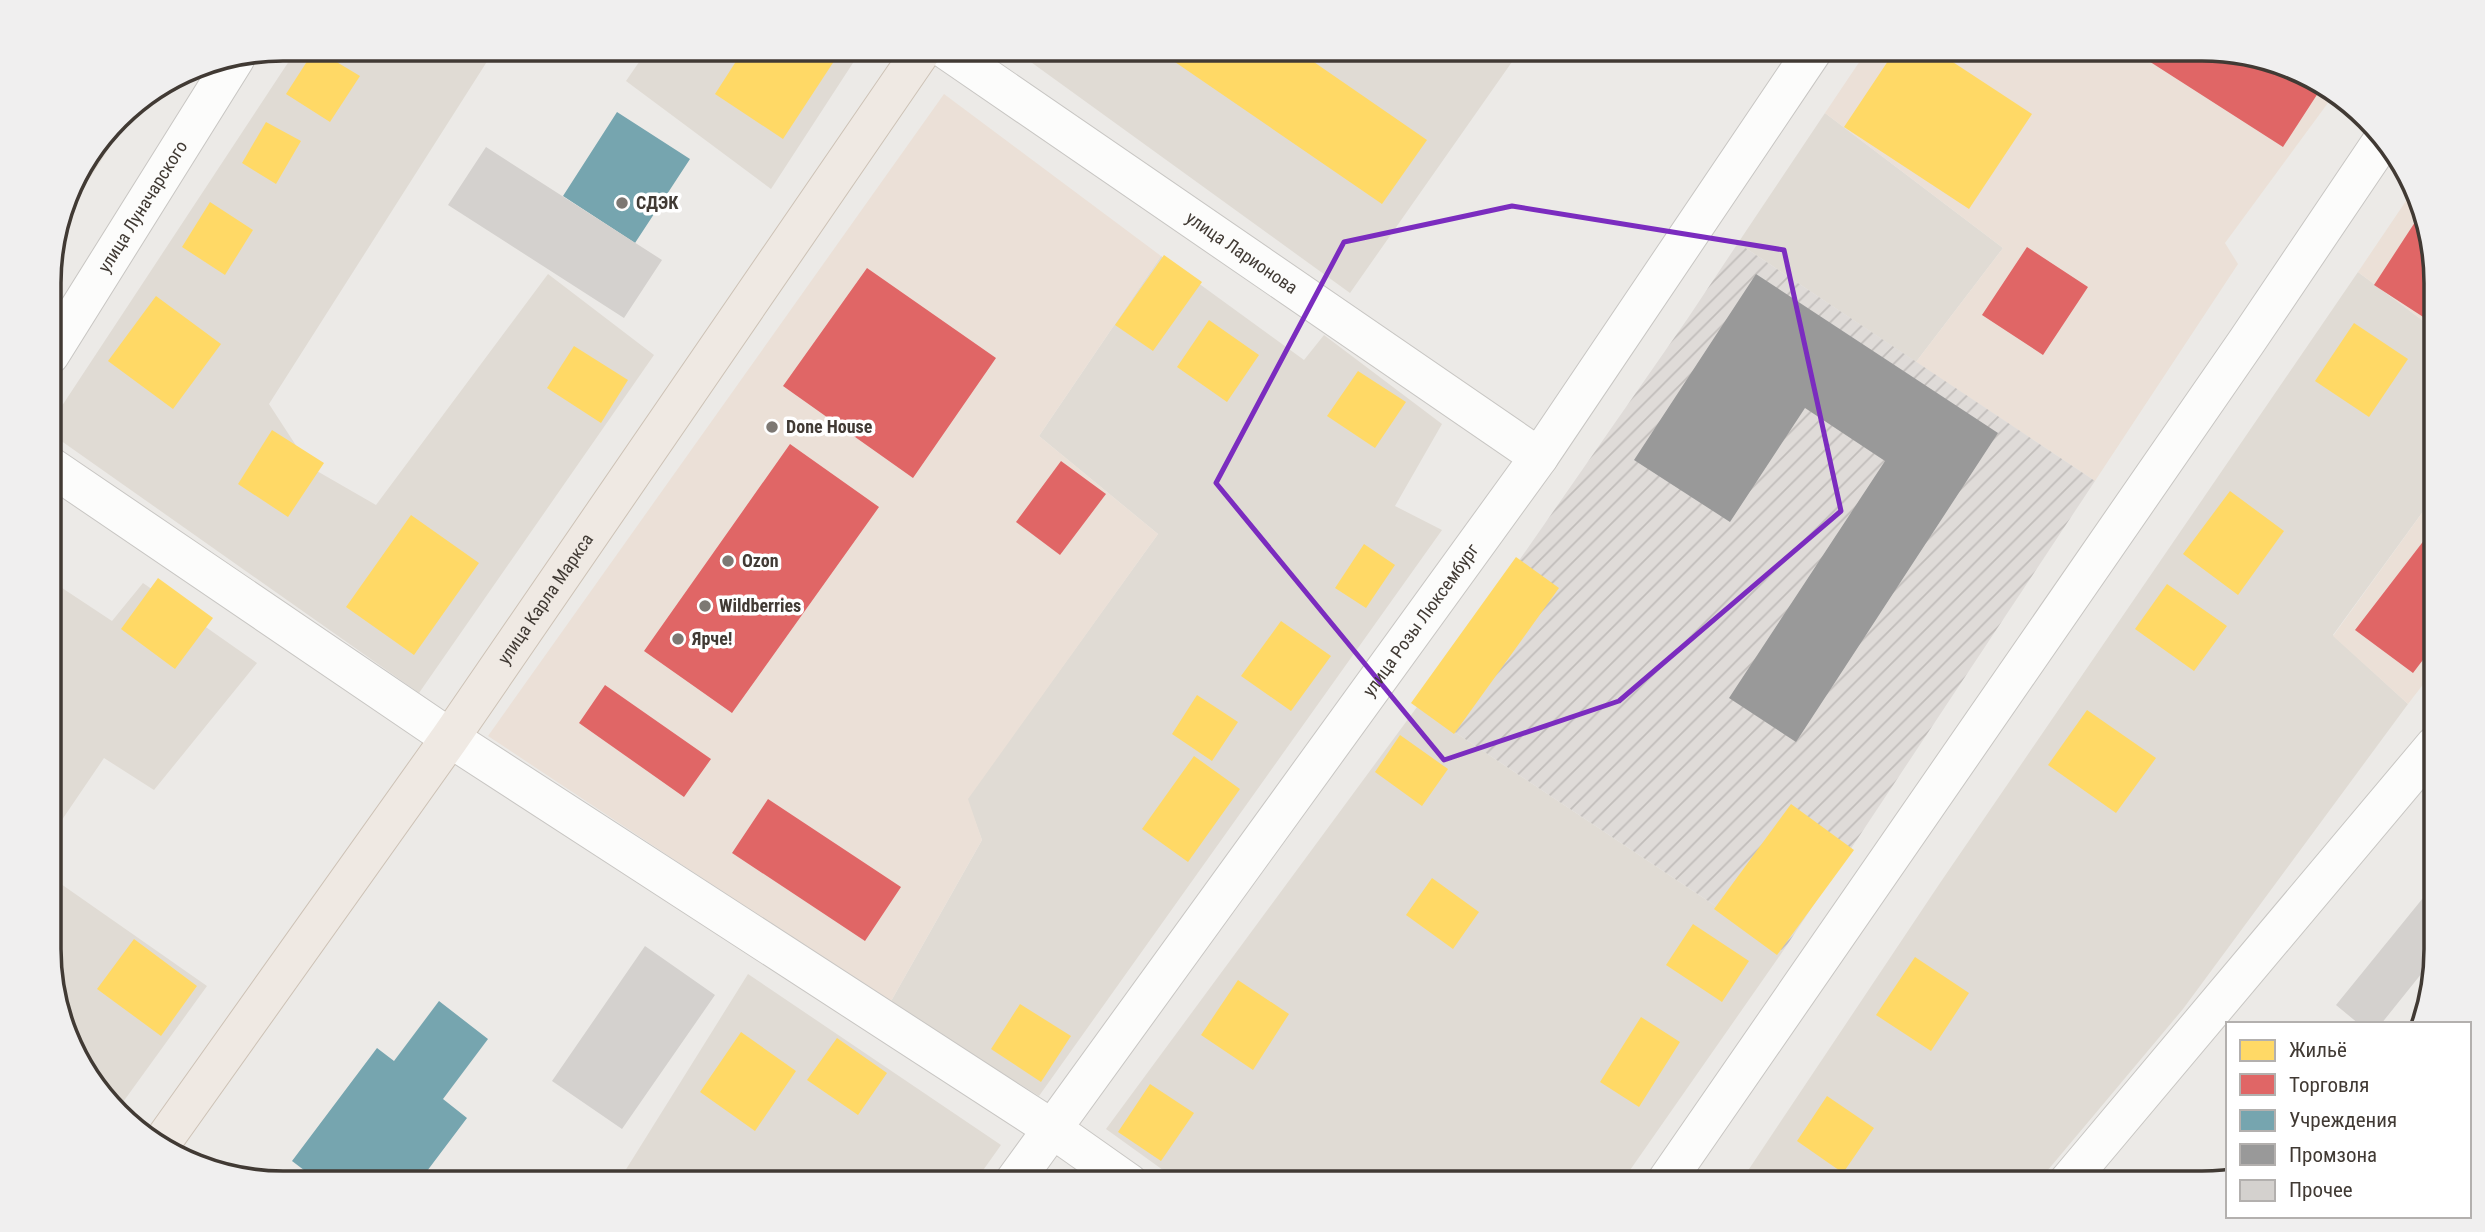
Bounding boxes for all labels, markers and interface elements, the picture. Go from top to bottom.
street label: улица Луначарского [93,136,191,276]
place label: СДЭК [636,192,679,213]
marker: СДЭК [614,195,630,211]
street label: улица Ларионова [1182,207,1302,298]
place label: Done House [786,416,873,437]
marker: Done House [764,419,780,435]
street label: улица Карла Маркса [493,529,597,668]
street label: улица Розы Люксембург [1358,539,1483,700]
place label: Ozon [742,550,779,571]
marker: Ozon [720,553,736,569]
place label: Wildberries [719,595,801,616]
marker: Wildberries [697,598,713,614]
place label: Ярче! [691,628,732,649]
marker: Ярче! [670,631,686,647]
legend [2226,1022,2471,1218]
text: Жильё [2289,1038,2347,1062]
text: Торговля [2289,1073,2369,1097]
text: Учреждения [2289,1108,2397,1132]
text: Промзона [2289,1143,2377,1167]
text: Прочее [2289,1178,2353,1202]

